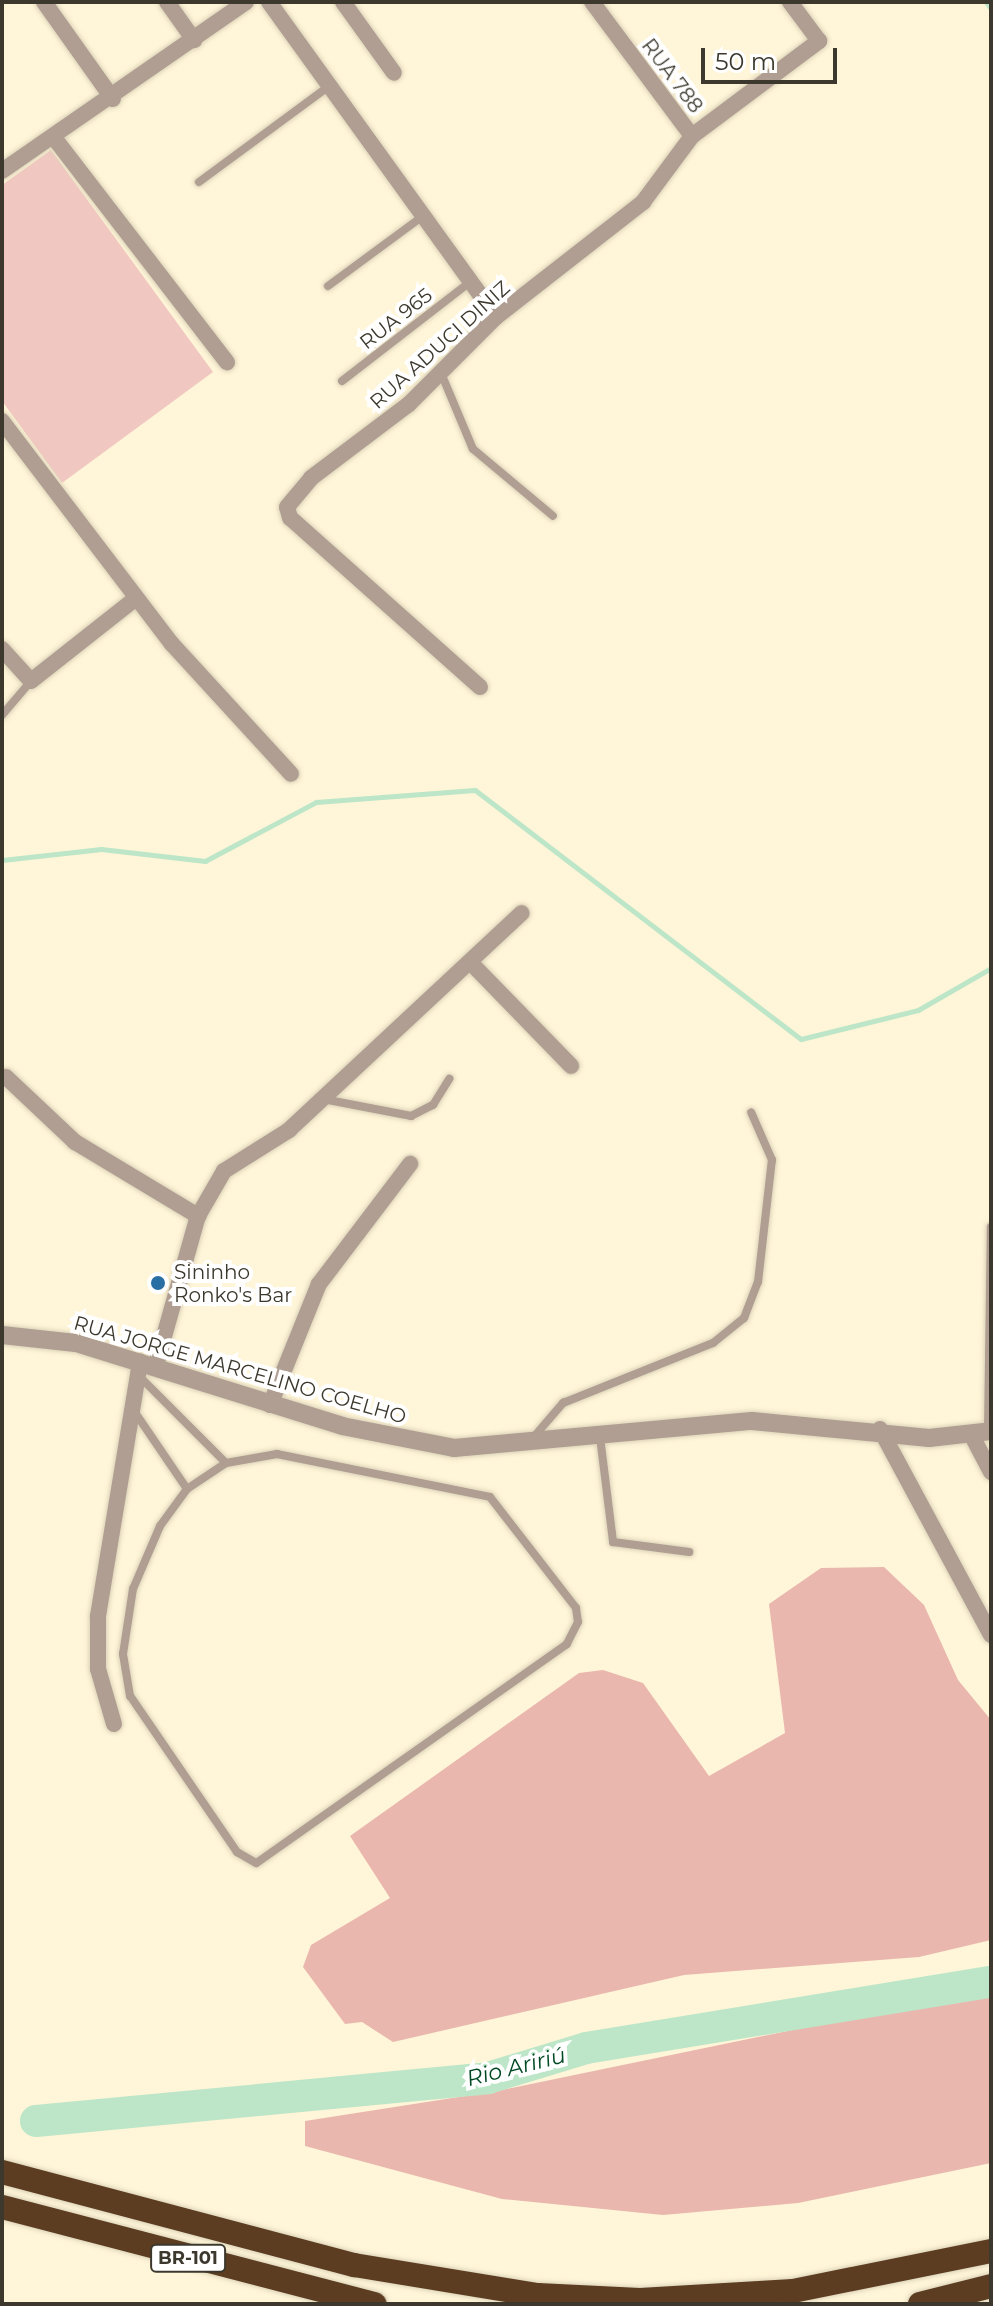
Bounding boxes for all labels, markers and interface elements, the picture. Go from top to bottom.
scale bar [705,32,841,82]
street label: RUA 788 [636,34,708,118]
text: 50 m [715,47,776,76]
street label: RUA ADUCI DINIZ [365,276,515,414]
street label: RUA 965 [355,283,437,355]
place label: Sininho Ronko's Bar [174,1260,292,1307]
marker: Sininho Ronko's Bar [149,1274,167,1292]
street label: RUA JORGE MARCELINO COELHO [71,1311,409,1429]
water label: Rio Aririú [464,2042,568,2092]
road number: BR-101 [150,2244,226,2272]

